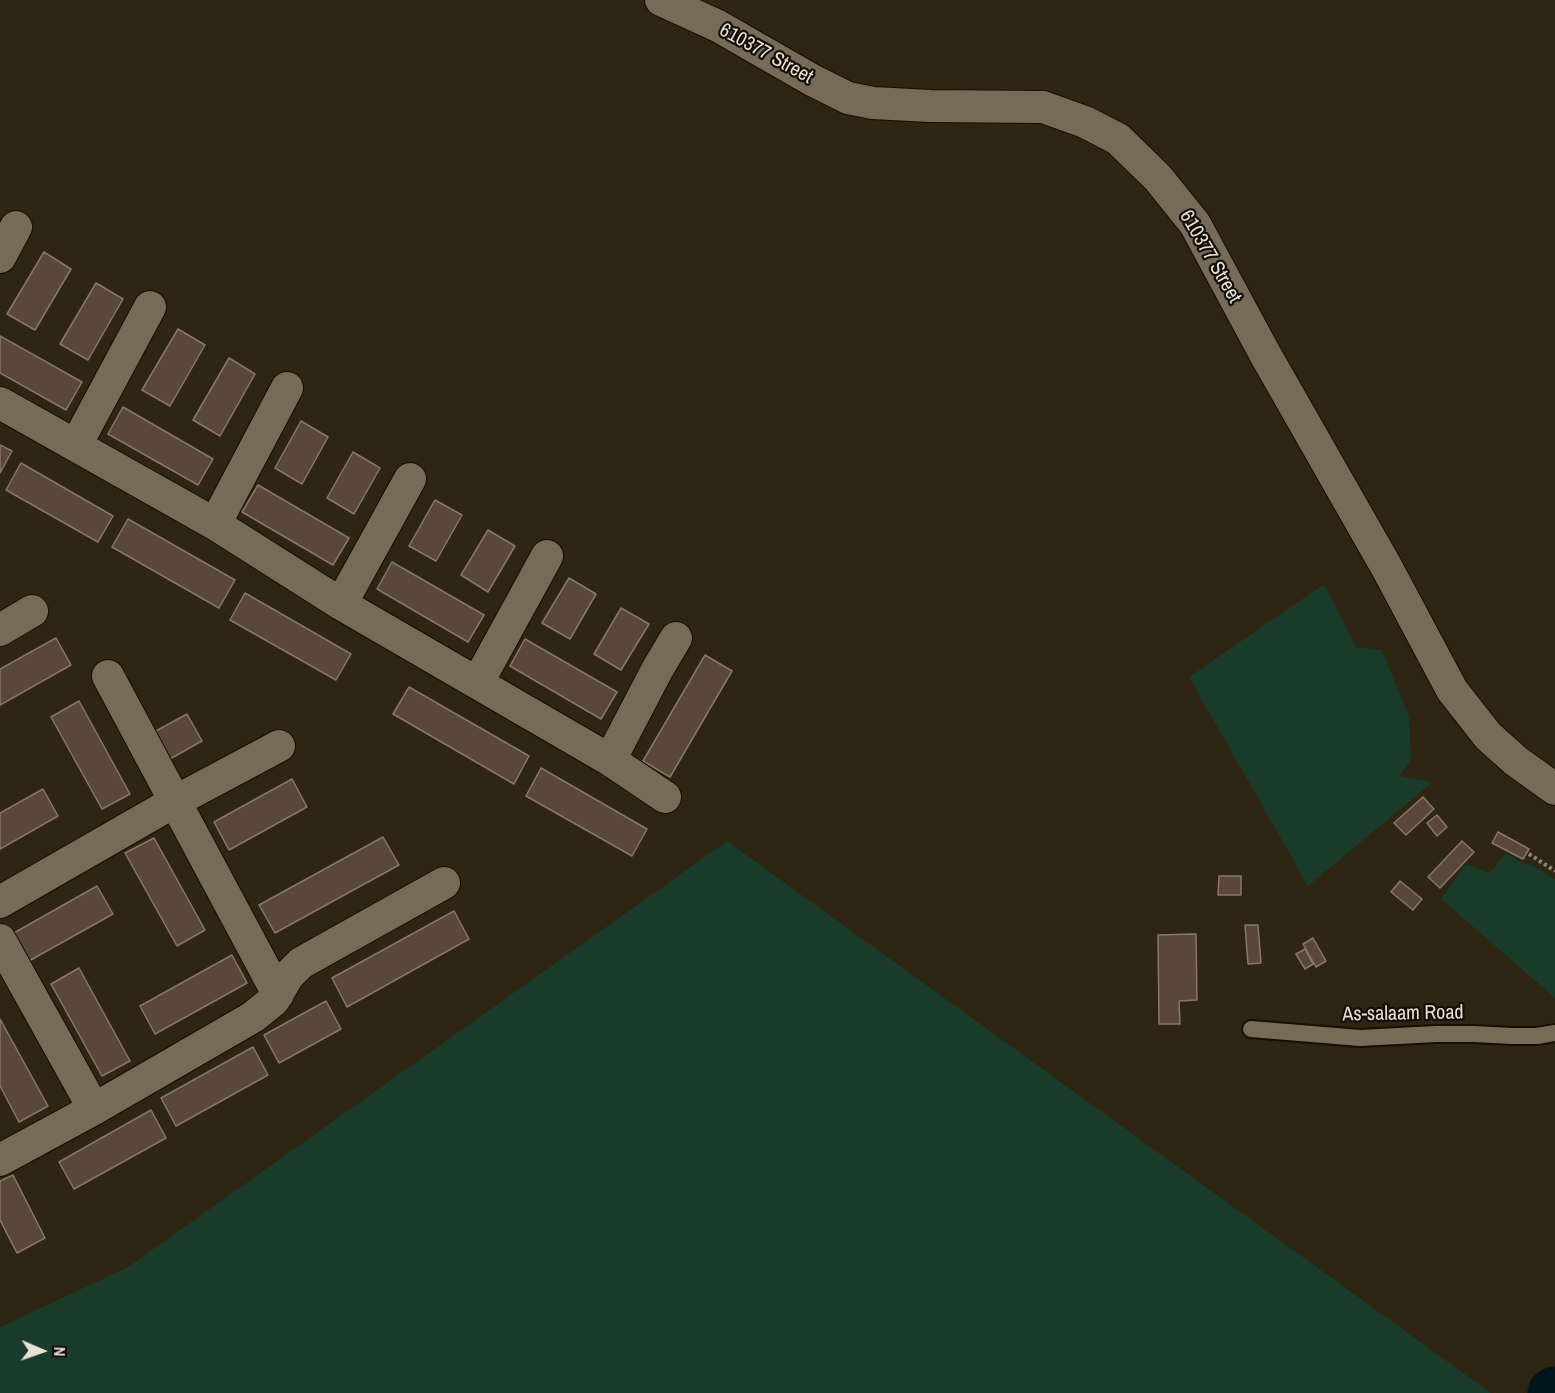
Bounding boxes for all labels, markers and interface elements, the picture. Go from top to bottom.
street label: 610377 Street [715,19,817,89]
street label: 610377 Street [1174,206,1246,308]
street label: As-salaam Road [1342,1001,1464,1027]
north arrow [12,1321,72,1381]
text: N [49,1346,71,1357]

